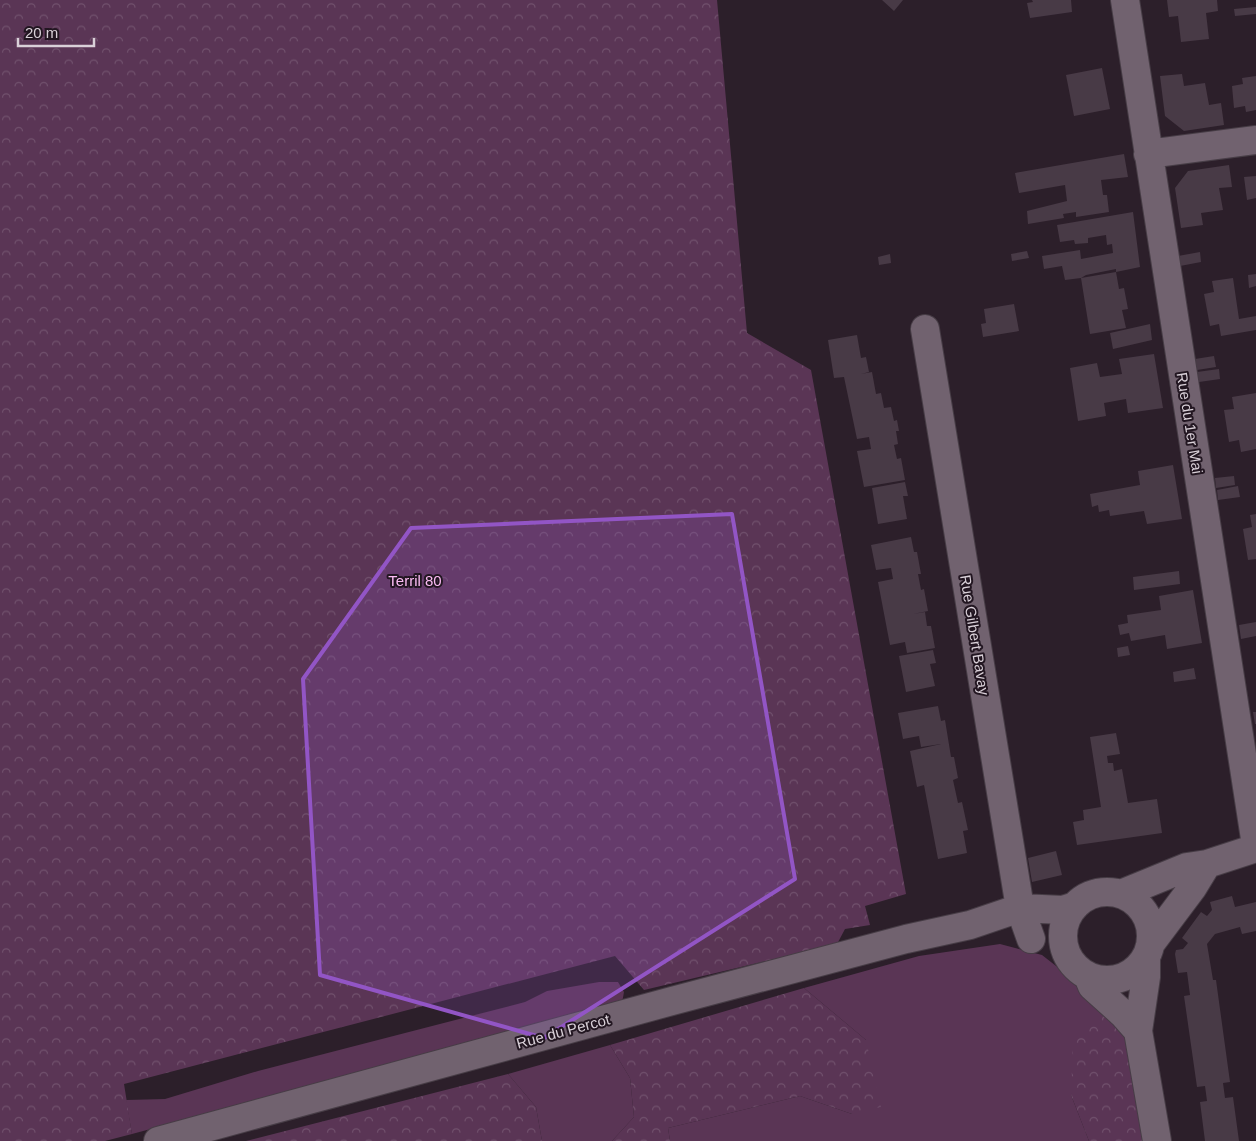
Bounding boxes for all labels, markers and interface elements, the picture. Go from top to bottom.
scale bar [18,15,94,47]
text: 20 m [25,24,58,41]
street label: Rue du 1er Mai [1174,371,1206,475]
park label: Terril 80 [388,572,442,589]
street label: Rue Gilbert Bavay [957,574,993,697]
street label: Rue du Percot [514,1010,612,1052]

